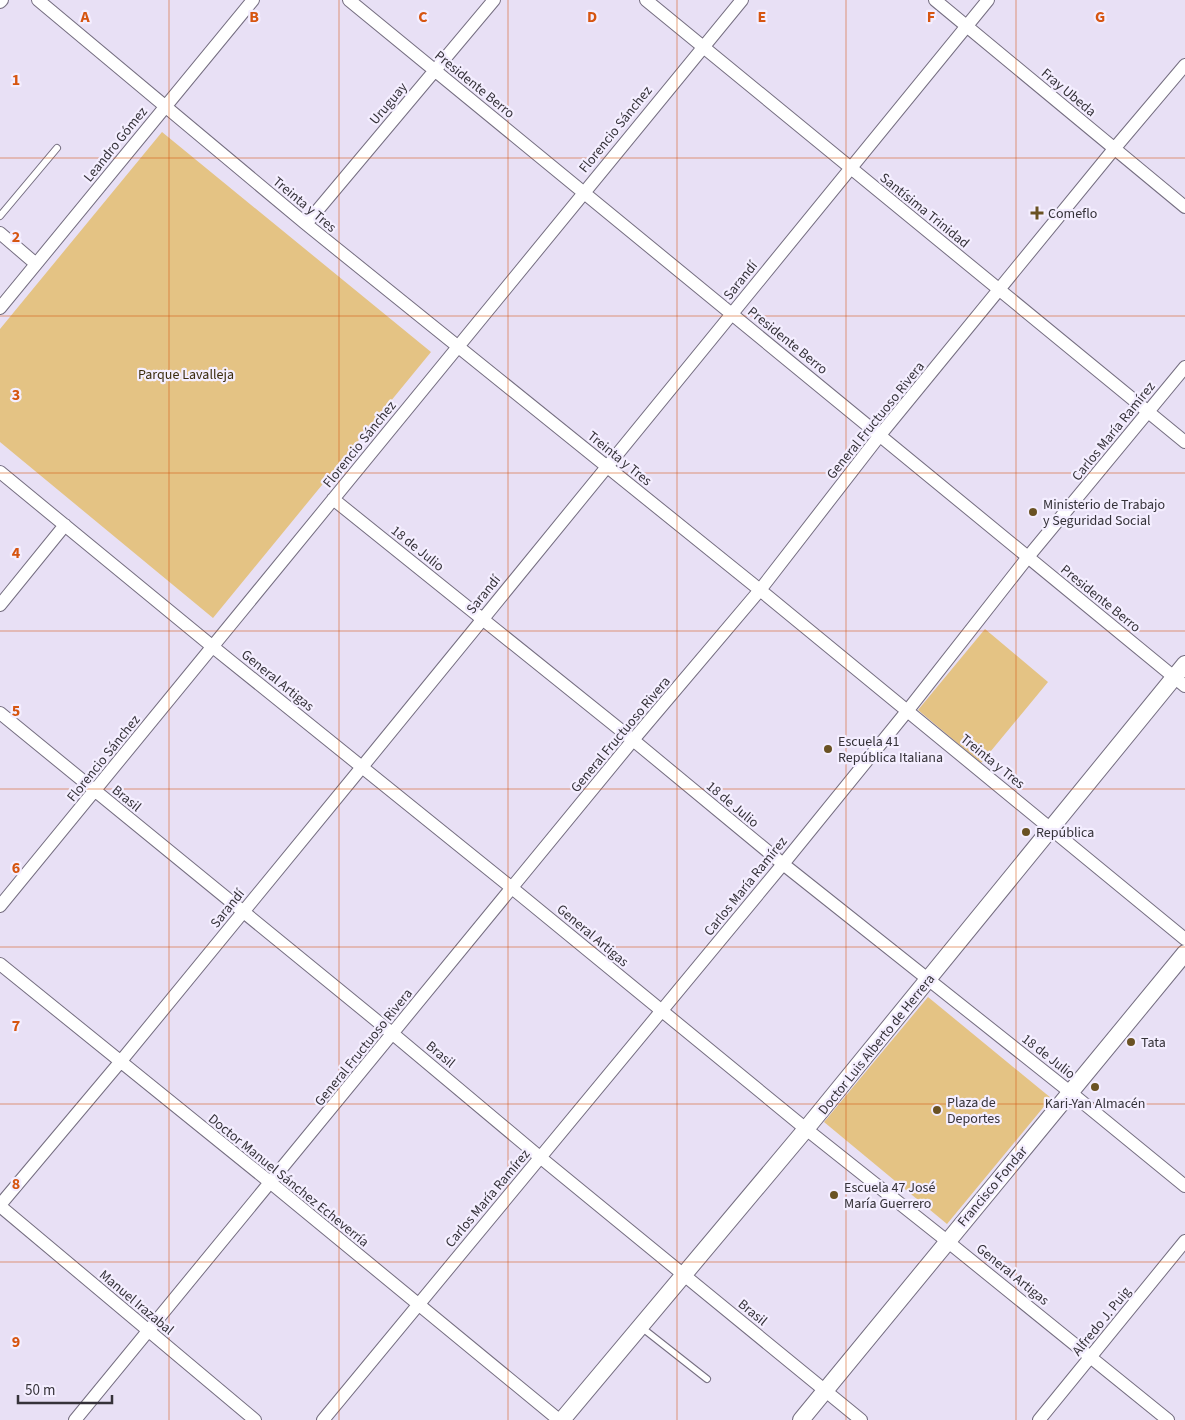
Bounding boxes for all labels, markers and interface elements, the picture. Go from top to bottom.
text: A [79,6,90,28]
text: B [249,6,259,28]
text: C [418,6,428,28]
text: D [587,6,597,28]
text: E [758,6,766,28]
text: F [927,6,935,28]
text: G [1095,6,1105,28]
street label: Presidente Berro [430,46,519,123]
street label: Fray Ubeda [1037,64,1100,122]
text: 1 [12,69,20,91]
street label: Uruguay [365,78,413,129]
street label: Florencio Sánchez [574,82,657,177]
street label: Leandro Gómez [79,103,152,187]
street label: Santísima Trinidad [875,168,973,253]
street label: Treinta y Tres [268,172,341,237]
place label: Comeflo [1048,204,1097,224]
marker: Comeflo [1030,206,1044,220]
text: 2 [12,226,20,248]
street label: Sarandí [719,256,763,304]
street label: Presidente Berro [743,302,832,379]
street label: General Fructuoso Rivera [822,358,930,484]
park label: Parque Lavalleja [138,365,234,385]
street label: Carlos María Ramírez [1067,378,1160,486]
text: 3 [12,384,20,406]
street label: Florencio Sánchez [318,397,401,492]
street label: Treinta y Tres [583,427,656,491]
place label: Ministerio de Trabajo y Seguridad Social [1043,495,1165,531]
marker: Ministerio de Trabajo y Seguridad Social [1027,506,1039,518]
street label: 18 de Julio [387,521,448,576]
text: 4 [12,542,21,564]
street label: Presidente Berro [1056,560,1145,637]
street label: Sarandí [462,570,506,618]
street label: General Artigas [237,645,318,716]
street label: General Fructuoso Rivera [566,672,675,797]
text: 5 [12,700,20,722]
street label: Florencio Sánchez [62,711,145,806]
street label: Treinta y Tres [956,730,1029,794]
place label: Escuela 41 República Italiana [838,732,943,768]
marker: Escuela 41 República Italiana [822,743,834,755]
street label: 18 de Julio [702,777,763,833]
street label: Brasil [107,781,146,817]
place label: República [1036,823,1094,843]
marker: República [1020,826,1032,838]
street label: Carlos María Ramírez [699,833,792,941]
text: 6 [12,857,20,879]
street label: Sarandí [206,884,250,932]
street label: General Artigas [552,900,633,972]
street label: Doctor Luis Alberto de Herrera [814,970,940,1119]
street label: General Fructuoso Rivera [310,985,418,1111]
text: 7 [12,1015,20,1037]
street label: 18 de Julio [1017,1029,1079,1084]
place label: Tata [1141,1033,1166,1053]
marker: Tata [1125,1036,1137,1048]
street label: Brasil [421,1037,460,1073]
marker: Kari-Yan Almacén [1089,1081,1101,1093]
place label: Plaza de Deportes [947,1093,1000,1129]
place label: Kari-Yan Almacén [1045,1094,1145,1114]
marker: Plaza de Deportes [931,1104,943,1116]
street label: Doctor Manuel Sánchez Echeverría [204,1109,373,1252]
street label: Francisco Fondar [953,1142,1033,1231]
street label: Carlos María Ramírez [441,1145,535,1252]
text: 8 [12,1173,20,1195]
place label: Escuela 47 José María Guerrero [844,1178,935,1214]
marker: Escuela 47 José María Guerrero [828,1189,840,1201]
street label: General Artigas [972,1239,1053,1310]
street label: Manuel Irazabal [95,1266,178,1340]
street label: Alfredo J. Puig [1068,1283,1136,1360]
street label: Brasil [733,1295,772,1331]
text: 9 [12,1331,20,1353]
scale bar [18,1372,111,1404]
text: 50 m [25,1380,55,1401]

